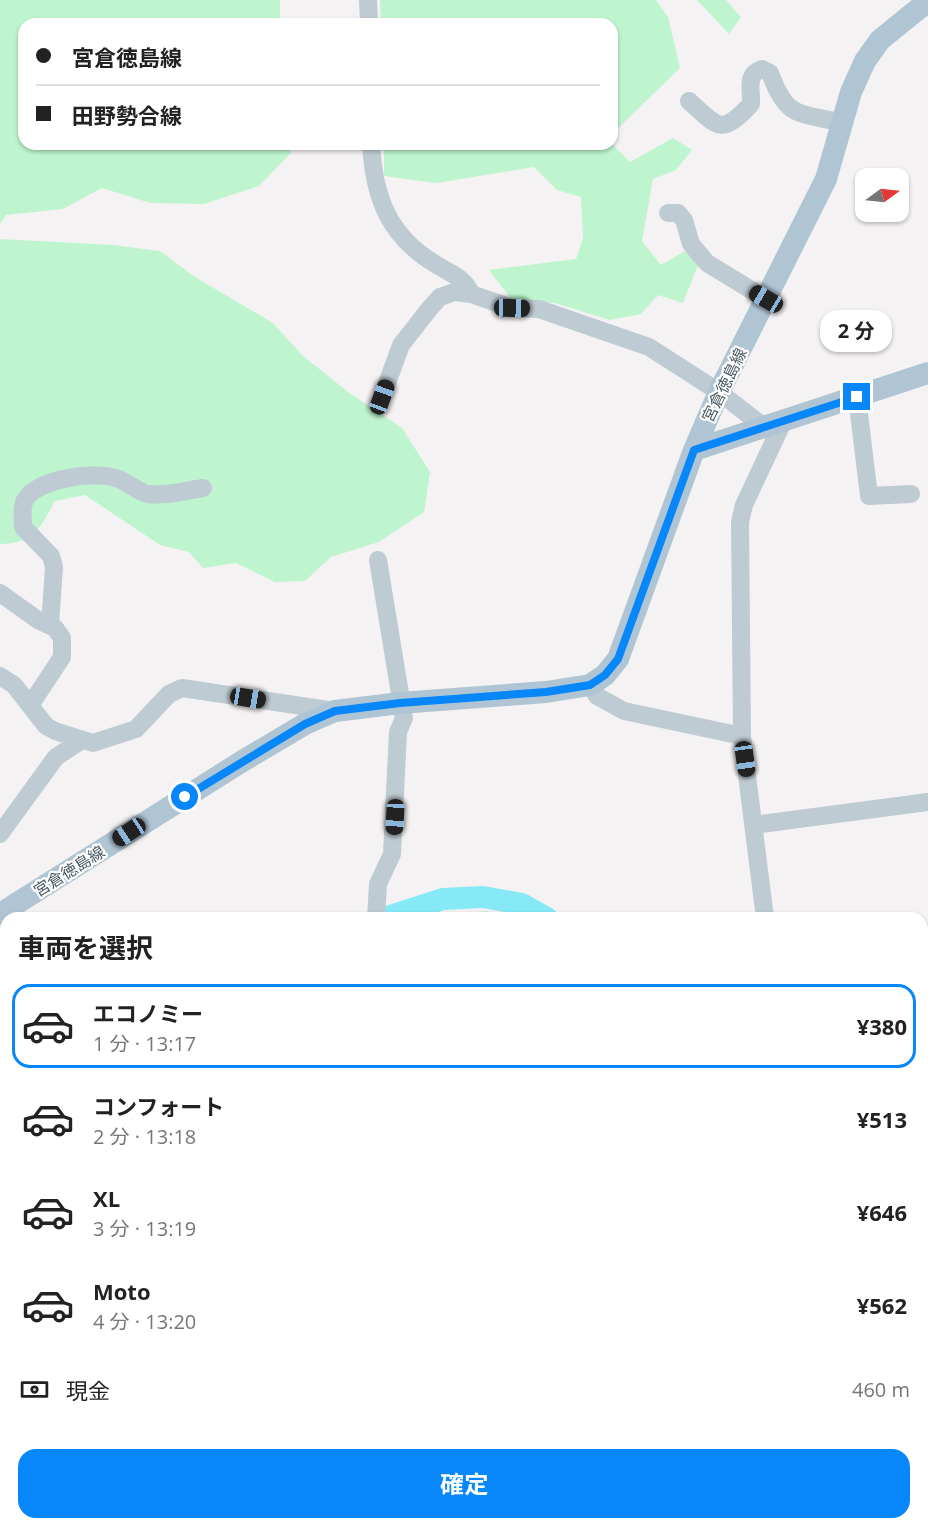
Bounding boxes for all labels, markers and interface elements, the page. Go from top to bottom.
text: 宮倉徳島線 [72,42,182,72]
text: 田野勢合線 [72,100,182,130]
north arrow [855,168,909,222]
map controls [855,168,909,222]
car [746,282,786,316]
car [494,299,530,317]
callout: 2 分 [821,310,893,352]
text: 2 分 [838,317,874,344]
street label: 宮倉徳島線 [697,344,751,426]
car [367,377,397,417]
route end [843,383,870,410]
car [229,686,267,710]
car [734,740,756,778]
route start [171,783,198,810]
car [385,799,405,835]
car [109,815,149,849]
street label: 宮倉徳島線 [29,840,109,902]
text: 車両を選択 [18,929,153,966]
text: エコノミー [93,998,203,1028]
icon: car [21,999,75,1053]
text: ¥380 [857,1011,907,1041]
text: 1 分 · 13:17 [93,1030,196,1057]
text: コンフォート [93,1091,224,1121]
icon: car [21,1092,75,1146]
text: ¥513 [857,1104,907,1134]
text: 2 分 · 13:18 [93,1123,196,1150]
text: XL [93,1183,120,1213]
icon: car [21,1185,75,1239]
text: ¥646 [857,1197,907,1227]
text: 3 分 · 13:19 [93,1215,196,1242]
text: Moto [93,1276,151,1306]
icon: car [21,1278,75,1332]
text: ¥562 [857,1290,907,1320]
text: 4 分 · 13:20 [93,1308,196,1335]
icon: cash [18,1373,51,1406]
text: 現金 [66,1375,110,1405]
text: 460 m [852,1376,910,1403]
button: 確定 [18,1449,910,1518]

